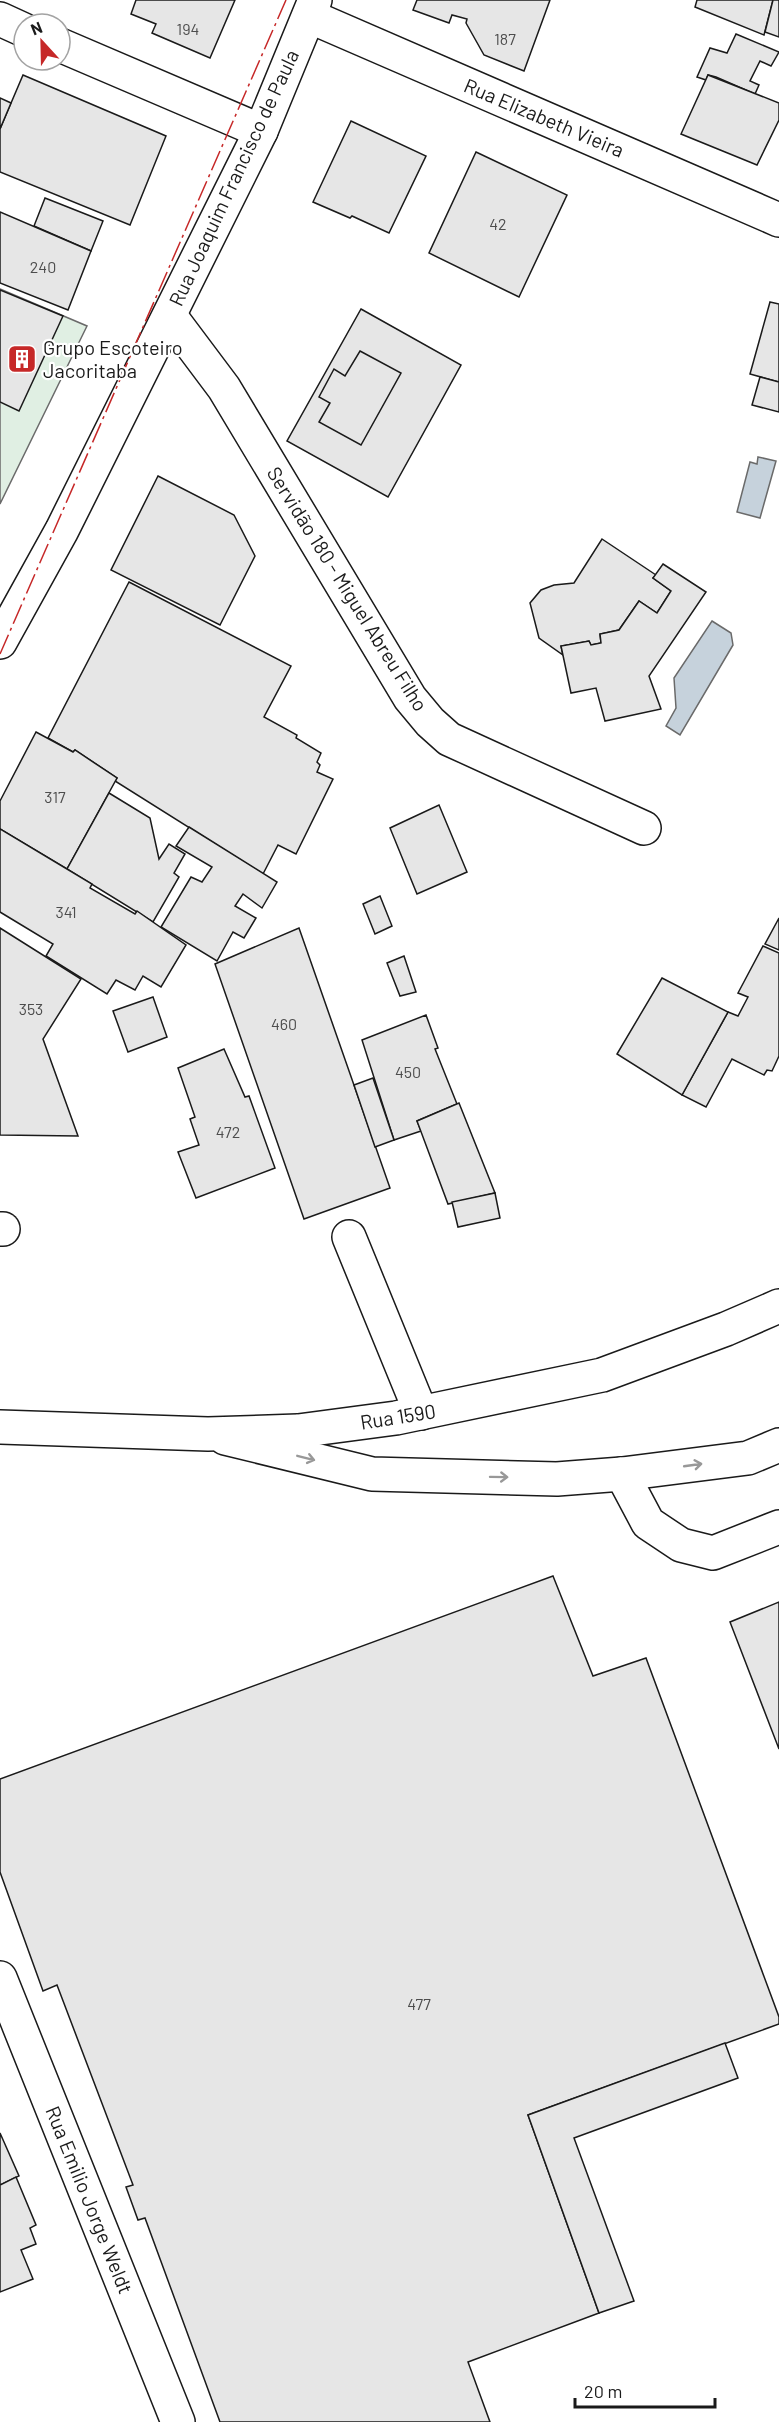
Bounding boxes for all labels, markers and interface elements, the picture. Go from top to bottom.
north arrow [12,12,72,72]
text: N [28,17,45,38]
house number: 194 [177,19,199,38]
house number: 187 [494,29,516,48]
street label: Rua Joaquim Francisco de Paula [163,46,303,310]
street label: Rua Elizabeth Vieira [461,73,628,162]
house number: 42 [489,214,507,233]
house number: 240 [30,257,56,276]
place label: Grupo Escoteiro Jacoritaba [43,335,183,382]
building icon: Grupo Escoteiro Jacoritaba [6,343,38,375]
street label: Servidão 180 - Miguel Abreu Filho [263,462,433,715]
house number: 317 [44,787,66,806]
house number: 341 [55,902,77,921]
house number: 353 [19,999,43,1018]
house number: 460 [271,1014,297,1033]
house number: 450 [395,1062,421,1081]
house number: 472 [216,1122,240,1141]
street label: Rua 1590 [358,1398,437,1434]
one-way arrow [296,1453,315,1464]
one-way arrow [683,1459,703,1470]
one-way arrow [488,1471,508,1483]
house number: 477 [407,1994,431,2013]
street label: Rua Emilio Jorge Weldt [41,2102,139,2297]
scale bar [575,2371,714,2409]
text: 20 m [584,2380,622,2402]

